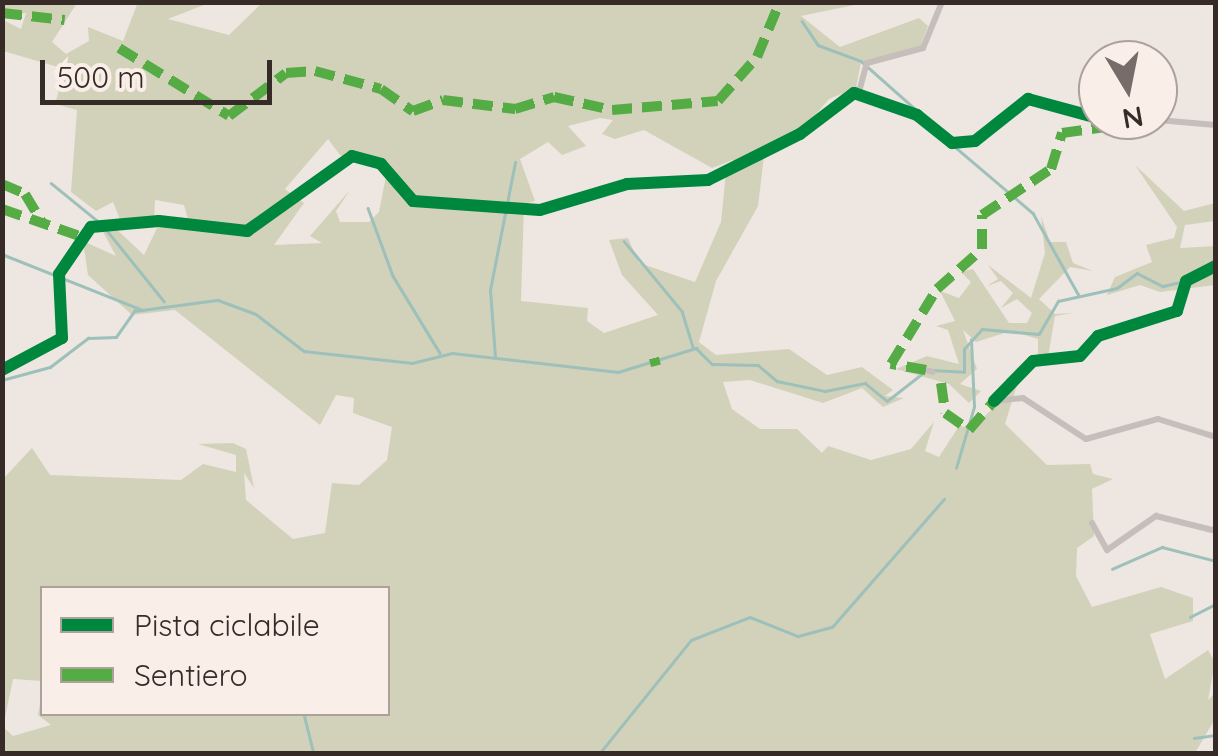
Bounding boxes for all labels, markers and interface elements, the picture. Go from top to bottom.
scale bar [45,40,278,102]
north arrow [1078,40,1178,140]
text: 500 m [57,58,145,96]
text: N [1120,99,1146,137]
legend [40,586,390,716]
text: Pista ciclabile [134,606,320,644]
text: Sentiero [134,656,248,694]

